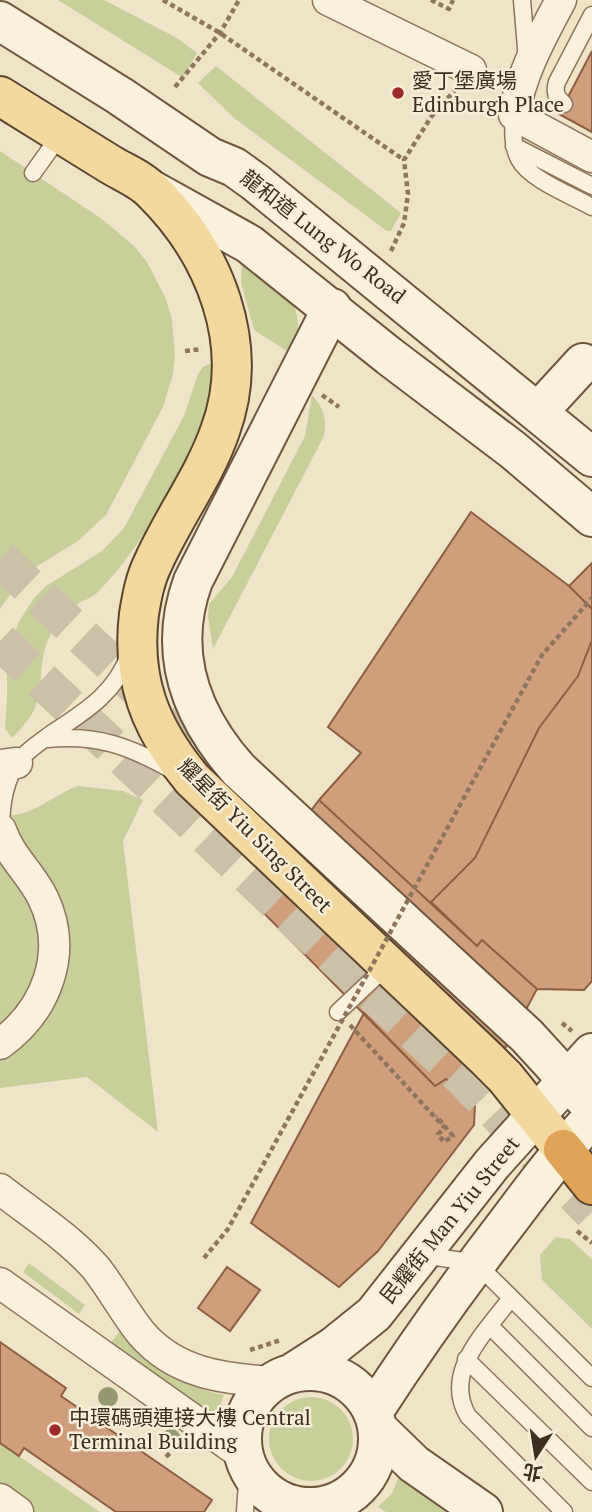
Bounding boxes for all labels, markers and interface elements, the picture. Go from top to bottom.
place label: 愛丁堡廣場 Edinburgh Place [412,66,564,118]
marker: 愛丁堡廣場 Edinburgh Place [390,85,406,101]
street label: 龍和道 Lung Wo Road [235,163,412,310]
street label: 耀星街 Yiu Sing Street [173,752,339,919]
street label: 民耀街 Man Yiu Street [373,1130,526,1309]
place label: 中環碼頭連接大樓 Central Terminal Building [69,1403,311,1455]
north arrow [501,1421,571,1491]
marker: 中環碼頭連接大樓 Central Terminal Building [47,1422,63,1438]
text: 北 [520,1459,544,1487]

